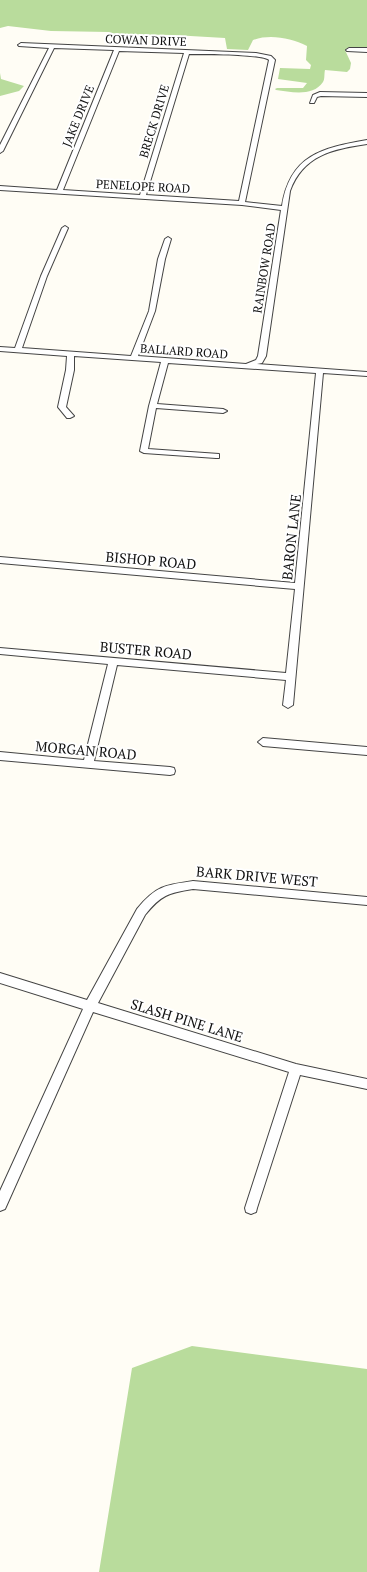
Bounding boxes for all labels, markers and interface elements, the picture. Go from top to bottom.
street label: COWAN DRIVE [105,31,187,49]
street label: BRECK DRIVE [136,82,172,160]
street label: JAKE DRIVE [59,83,97,149]
street label: PENELOPE ROAD [96,176,190,196]
street label: RAINBOW ROAD [249,222,279,314]
street label: BALLARD ROAD [139,340,229,362]
street label: BARON LANE [277,493,305,581]
street label: BISHOP ROAD [105,547,197,573]
street label: BUSTER ROAD [99,637,193,663]
street label: MORGAN ROAD [35,736,137,764]
street label: BARK DRIVE WEST [195,861,319,891]
street label: SLASH PINE LANE [128,994,246,1046]

